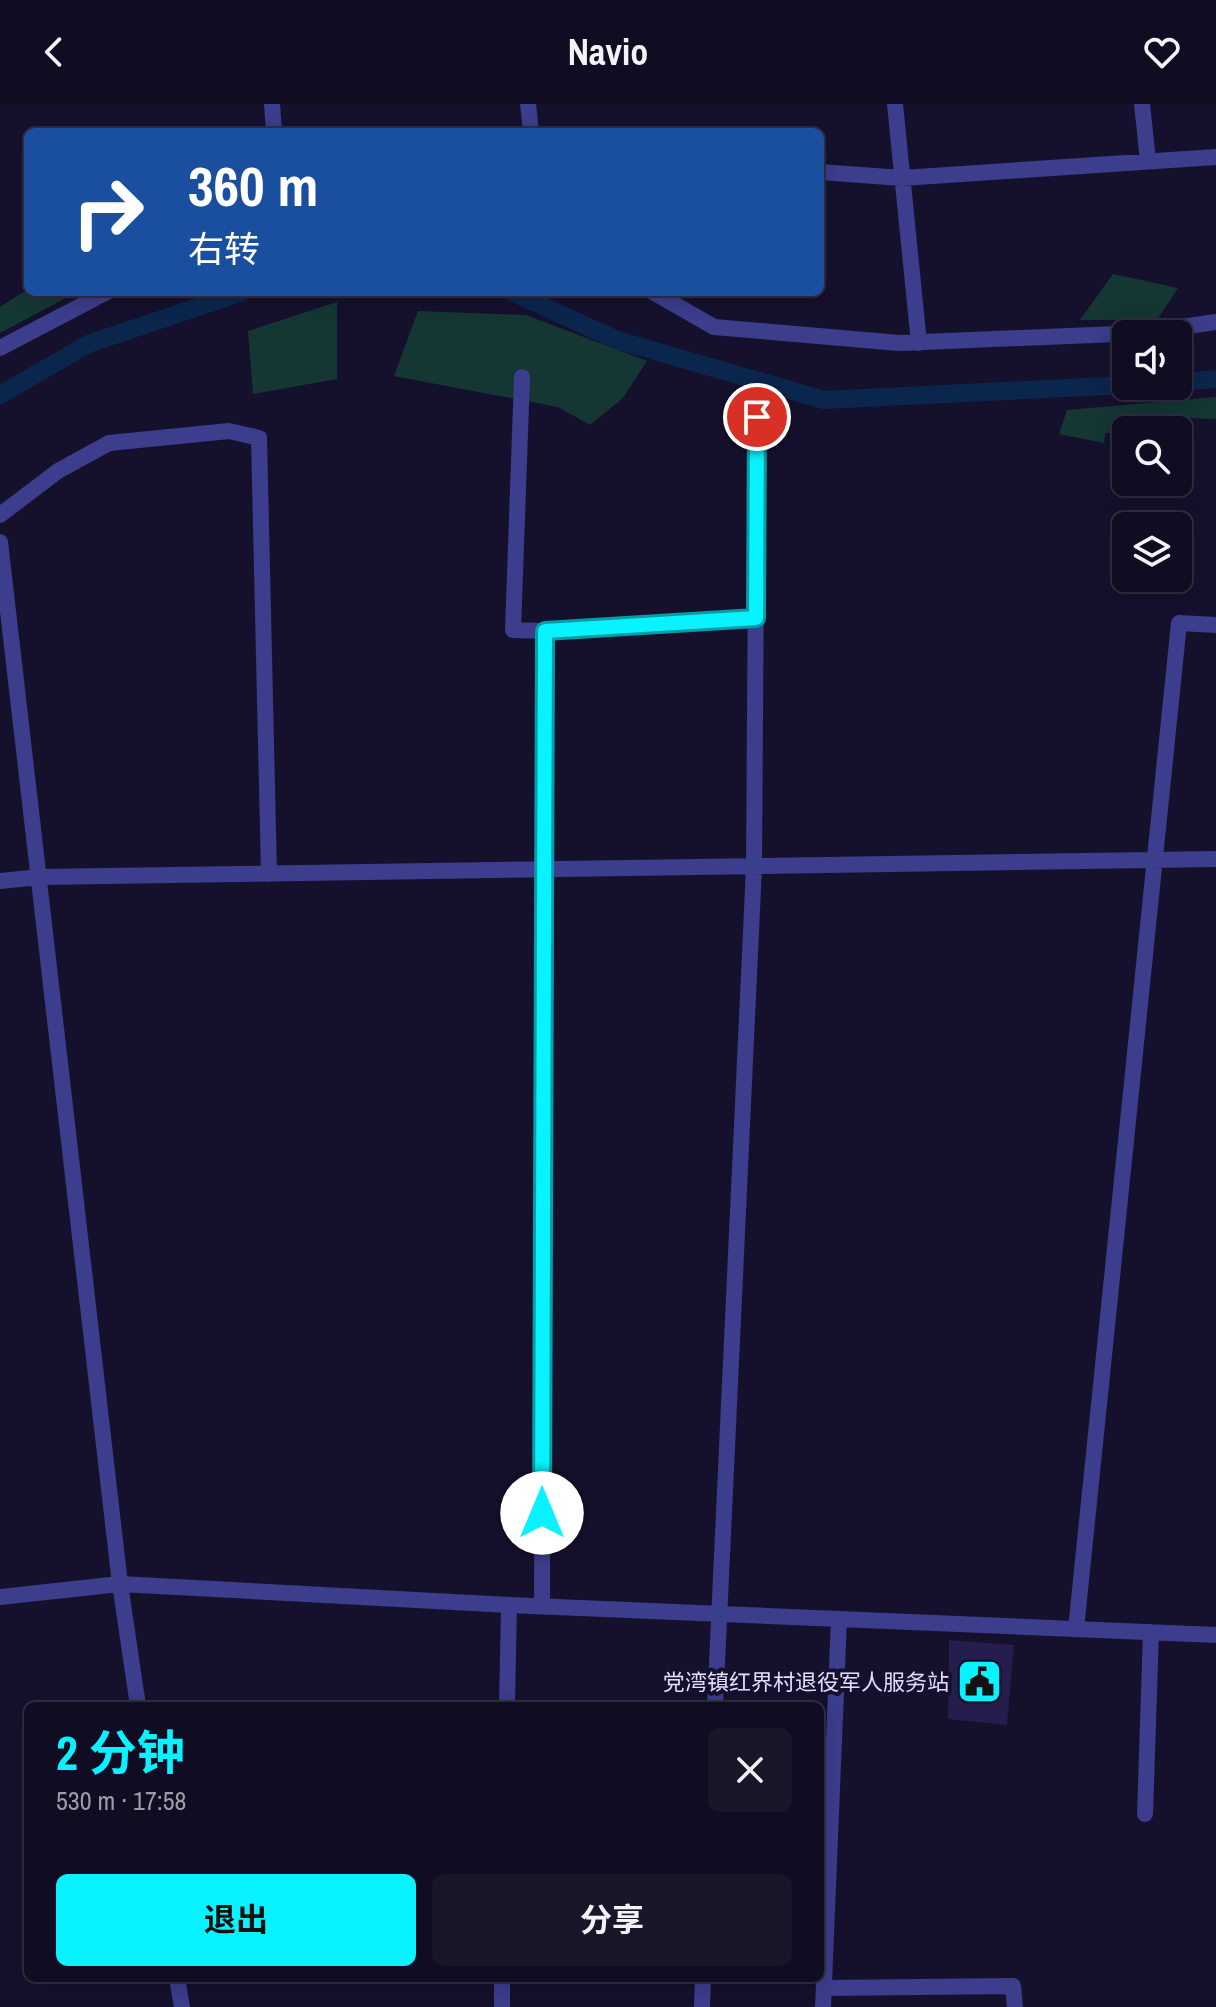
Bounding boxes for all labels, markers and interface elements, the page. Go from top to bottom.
text: Navio [568,28,648,76]
icon: back [32,30,76,74]
icon: heart [1140,30,1184,74]
text: 360 m [188,148,318,223]
icon: right [56,160,160,264]
text: 右转 [188,225,260,273]
map controls [1112,320,1192,592]
button: sound [1112,320,1192,400]
pin [723,383,791,451]
icon: arrive [735,395,779,439]
button: search [1112,416,1192,496]
button: layers [1112,512,1192,592]
position arrow [500,1471,584,1555]
public building icon: 党湾镇红界村退役军人服务站 [956,1658,1004,1706]
place label: 党湾镇红界村退役军人服务站 [663,1667,949,1697]
text: 2 分钟 [56,1720,185,1785]
button: close [708,1728,792,1812]
text: 530 m · 17:58 [56,1783,186,1818]
button: 退出 [56,1874,416,1966]
button: 分享 [432,1874,792,1966]

